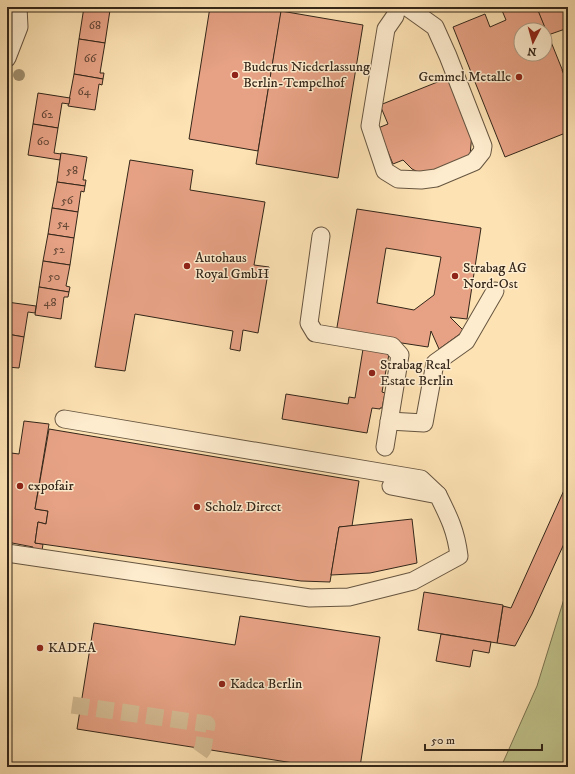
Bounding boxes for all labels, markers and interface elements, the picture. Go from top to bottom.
house number: 68 [89,18,101,33]
north arrow [513,22,553,62]
text: N [527,44,537,58]
house number: 66 [84,51,97,66]
place label: Buderus Niederlassung Berlin-Tempelhof [243,58,370,92]
place label: Gemmel Metalle [418,68,511,86]
marker: Buderus Niederlassung Berlin-Tempelhof [230,70,240,80]
marker: Gemmel Metalle [514,72,524,82]
house number: 64 [77,84,92,99]
house number: 62 [41,107,53,122]
house number: 60 [37,134,49,149]
house number: 58 [66,163,78,178]
house number: 56 [61,193,74,208]
house number: 54 [57,216,70,231]
house number: 52 [53,242,65,257]
place label: Autohaus Royal GmbH [195,249,269,283]
place label: Strabag AG Nord-Ost [463,259,527,293]
marker: Autohaus Royal GmbH [182,261,192,271]
house number: 50 [48,269,60,284]
marker: Strabag AG Nord-Ost [450,271,460,281]
house number: 48 [44,295,56,310]
place label: Strabag Real Estate Berlin [380,356,454,390]
marker: Strabag Real Estate Berlin [367,368,377,378]
place label: expofair [28,477,74,495]
marker: expofair [15,481,25,491]
place label: Scholz Direct [205,498,282,516]
marker: Scholz Direct [192,502,202,512]
place label: KADEA [48,639,97,657]
marker: KADEA [35,643,45,653]
place label: Kadea Berlin [230,675,303,693]
marker: Kadea Berlin [217,679,227,689]
scale bar [425,726,542,752]
text: 50 m [431,733,455,748]

